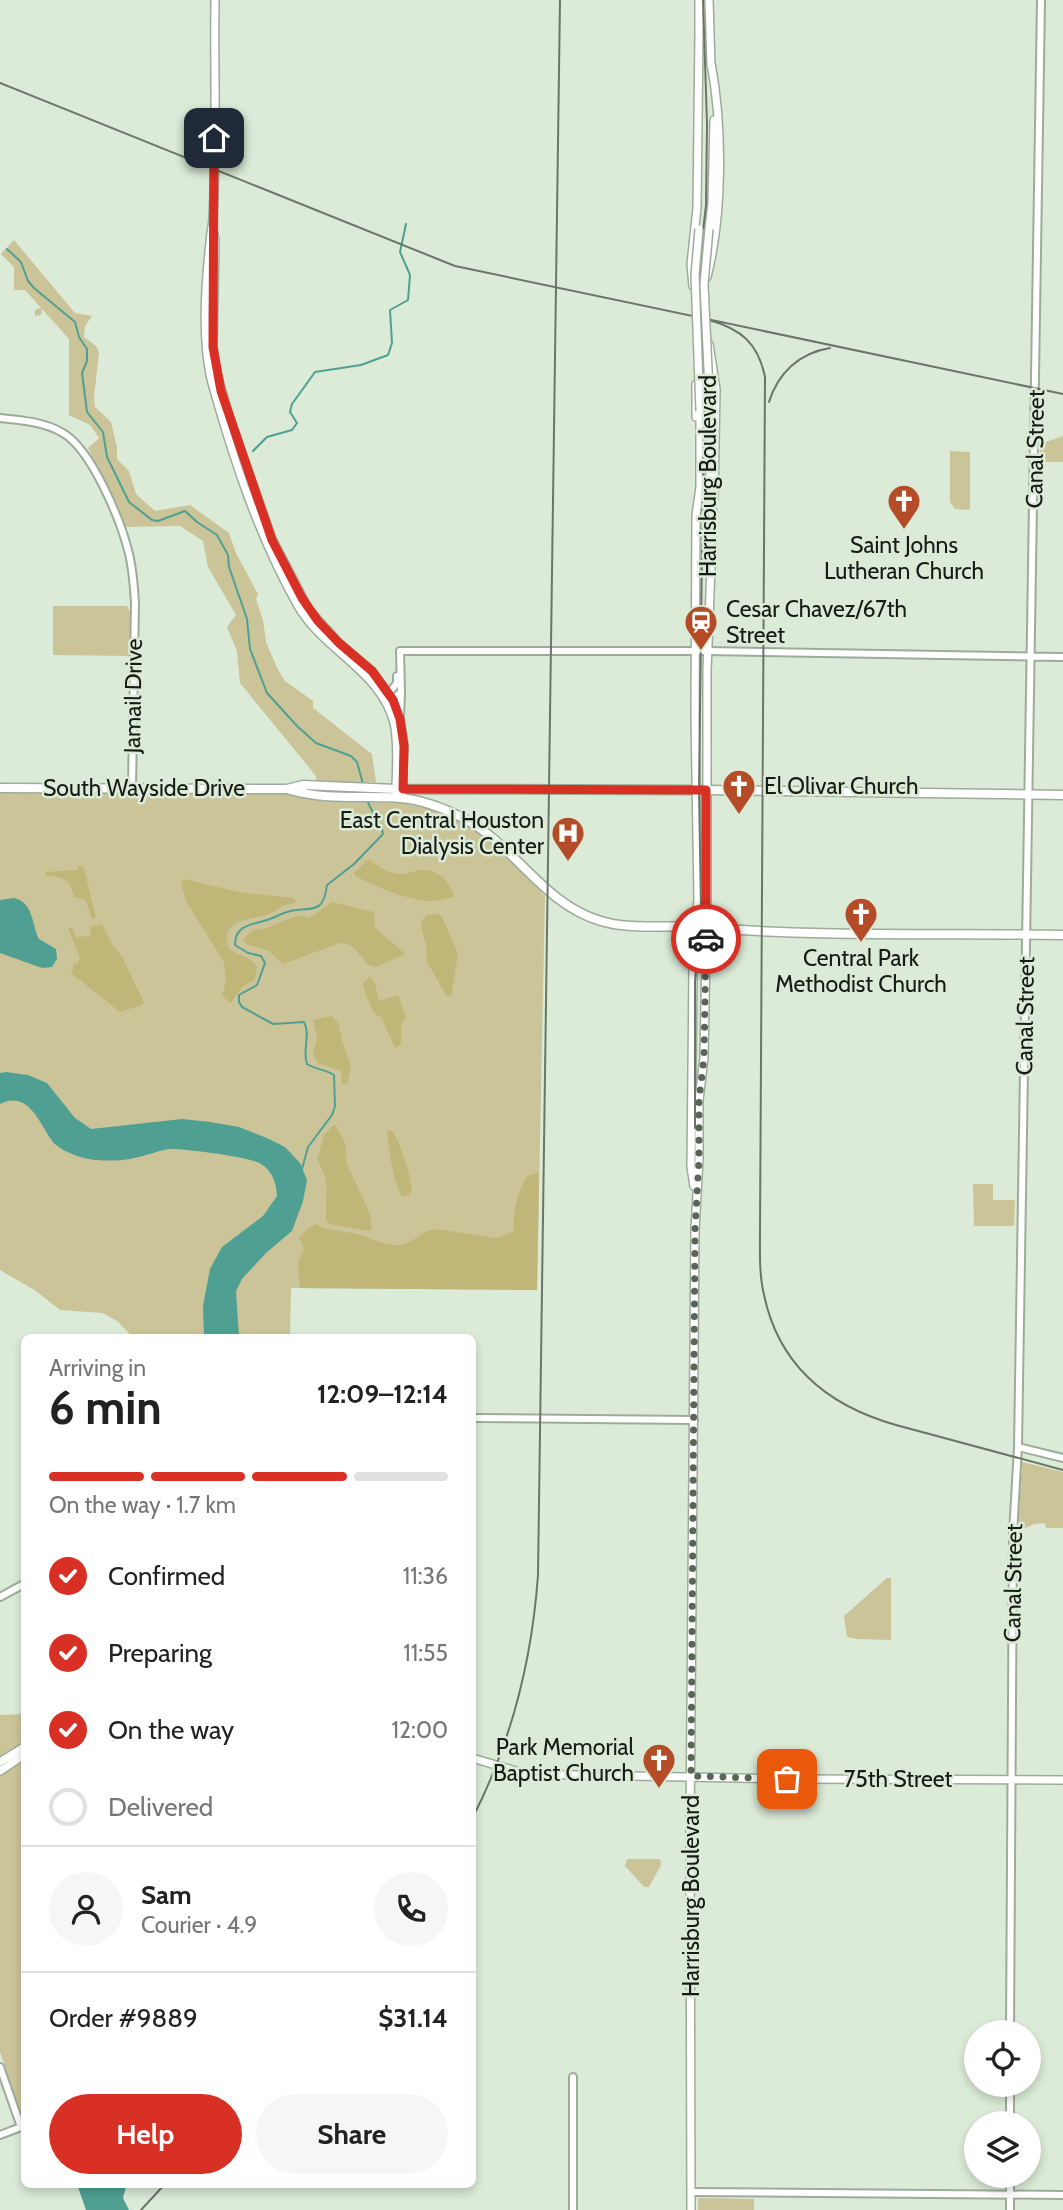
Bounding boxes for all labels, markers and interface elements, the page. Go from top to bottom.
pin [184,108,244,168]
icon: home [195,119,233,157]
street label: Harrisburg Boulevard [694,375,722,577]
street label: Canal Street [1020,389,1050,509]
church icon: Saint Johns Lutheran Church [885,482,923,531]
place label: Saint Johns Lutheran Church [824,531,984,585]
place label: Cesar Chavez/67th Street [726,595,907,649]
station icon: Cesar Chavez/67th Street [682,603,720,652]
street label: Jamail Drive [118,638,148,755]
church icon: El Olivar Church [720,767,758,816]
place label: El Olivar Church [764,772,918,800]
street label: South Wayside Drive [43,774,245,802]
place label: East Central Houston Dialysis Center [340,806,545,860]
hospital icon: East Central Houston Dialysis Center [549,814,587,863]
church icon: Central Park Methodist Church [842,895,880,944]
courier [671,904,741,974]
icon: car [687,920,725,958]
place label: Central Park Methodist Church [775,944,947,998]
street label: Canal Street [1010,956,1040,1076]
text: Arriving in [49,1354,146,1382]
text: 12:09–12:14 [317,1378,448,1410]
text: 6 min [49,1380,162,1436]
text: On the way · 1.7 km [49,1491,236,1519]
street label: Canal Street [998,1523,1028,1643]
icon: check [49,1557,87,1595]
text: Confirmed [108,1560,225,1592]
text: 11:36 [403,1562,448,1590]
icon: check [49,1634,87,1672]
text: Preparing [108,1637,212,1669]
text: 11:55 [403,1639,448,1667]
icon: check [49,1711,87,1749]
text: On the way [108,1714,234,1746]
text: 12:00 [392,1716,448,1744]
place label: Park Memorial Baptist Church [493,1733,635,1787]
church icon: Park Memorial Baptist Church [640,1741,678,1790]
pin [757,1749,817,1809]
icon: bag [768,1760,806,1798]
street label: 75th Street [844,1765,953,1793]
text: Delivered [108,1791,213,1823]
street label: Harrisburg Boulevard [677,1795,705,1997]
button: person [49,1872,123,1946]
button: phone [374,1872,448,1946]
text: Sam [141,1879,192,1911]
text: Courier · 4.9 [141,1911,257,1939]
text: Order #9889 [49,2002,198,2034]
text: $31.14 [378,2002,448,2034]
map controls [964,2020,1041,2188]
button: locate [964,2020,1041,2097]
button: Help [49,2094,242,2174]
button: Share [256,2094,448,2174]
button: layers [964,2111,1041,2188]

